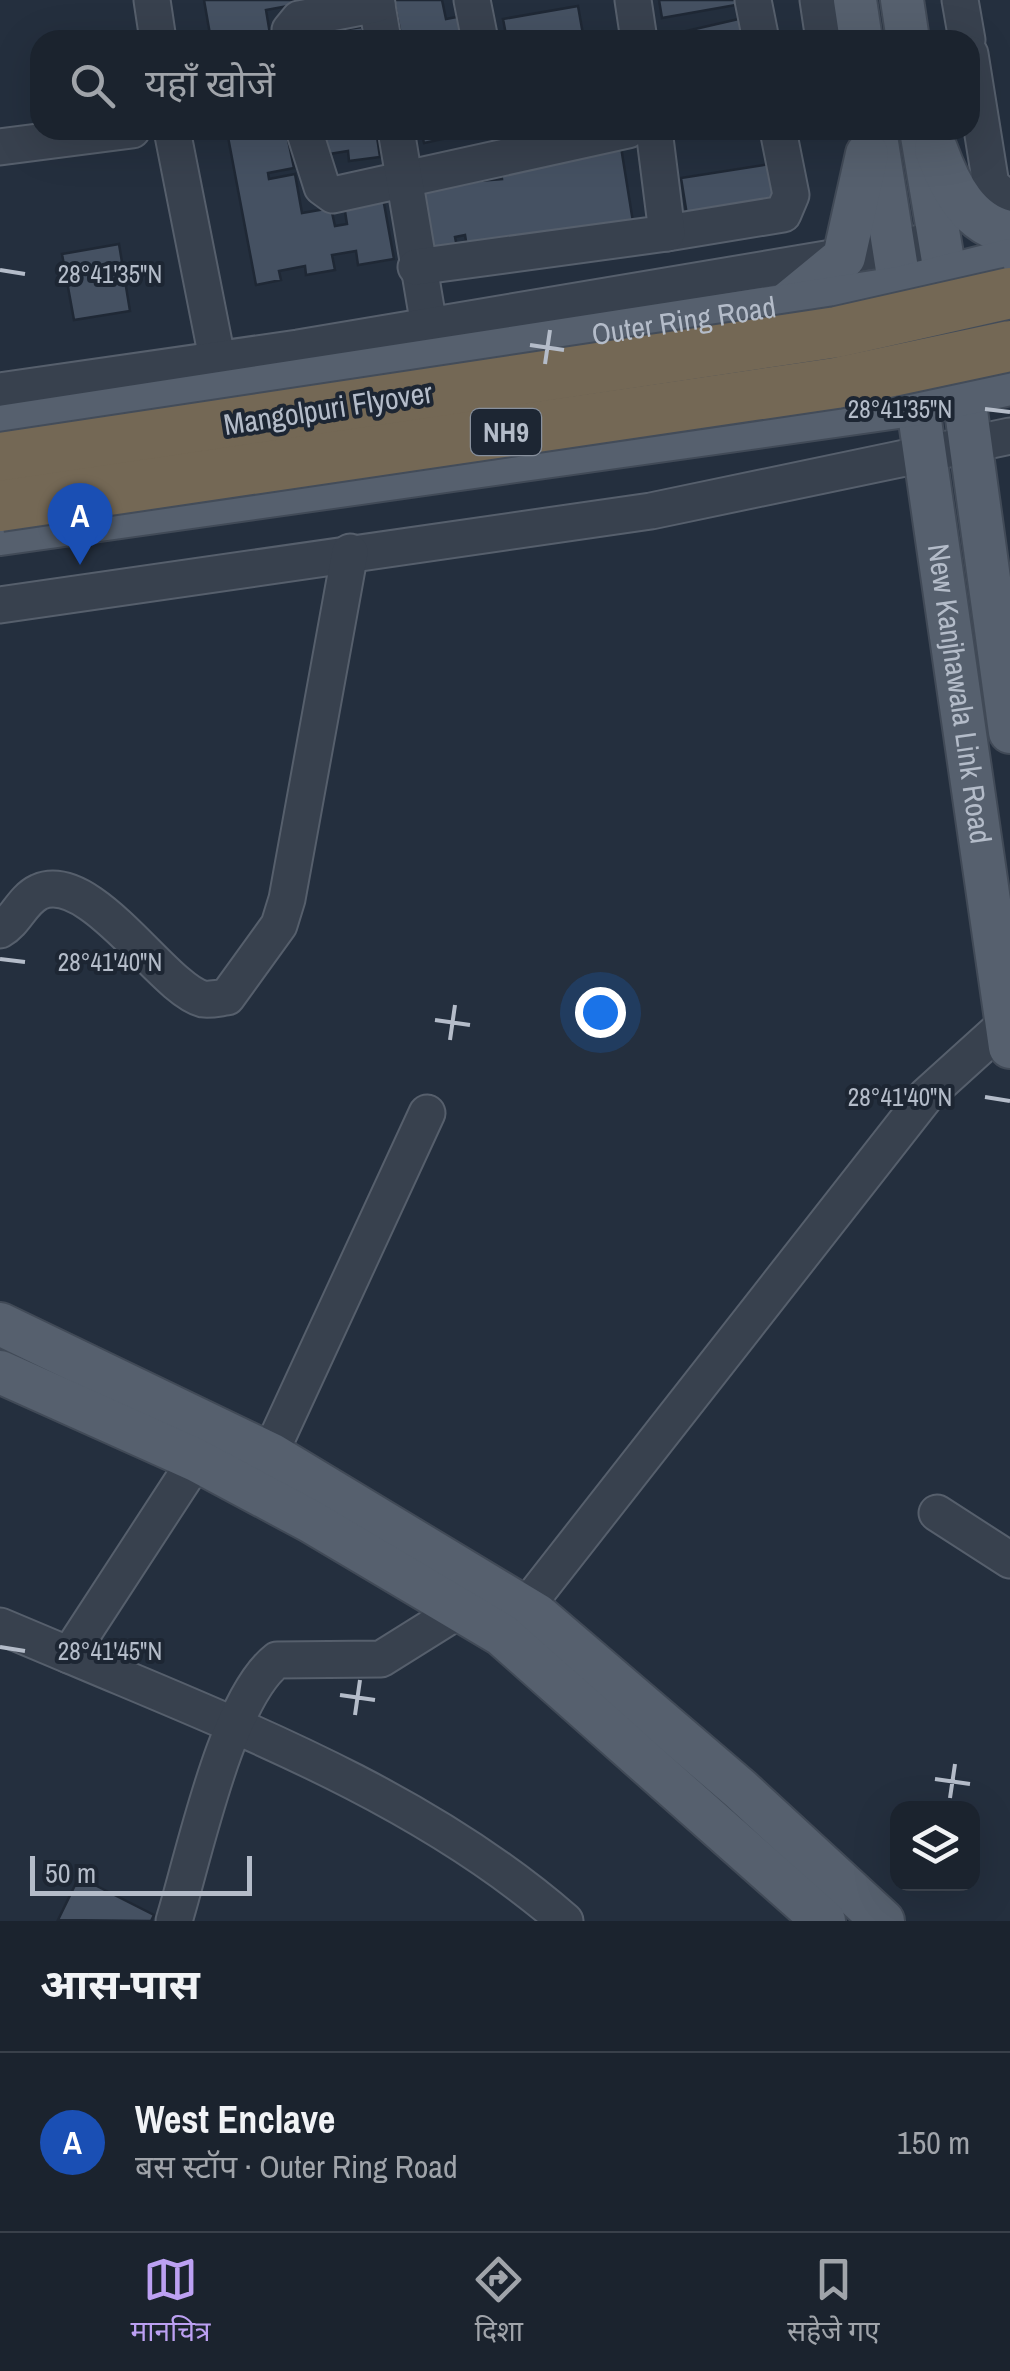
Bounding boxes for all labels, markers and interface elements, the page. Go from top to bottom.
search box [30,30,980,140]
icon: search [65,58,120,113]
text: यहाँ खोजें [145,58,275,109]
text: 28°41'35"N [58,257,162,291]
street label: Outer Ring Road [589,286,779,354]
street label: Mangolpuri Flyover [221,372,436,444]
text: 28°41'35"N [848,392,952,426]
road number: NH9 [471,409,541,455]
pin: A [48,482,112,565]
street label: New Kanjhawala Link Road [919,541,1002,846]
text: 28°41'40"N [58,945,162,979]
your location [575,987,626,1038]
text: 28°41'40"N [848,1080,952,1114]
text: 28°41'45"N [58,1634,162,1668]
map controls [890,1801,980,1891]
button: layers [890,1801,980,1891]
scale bar [30,1851,252,1896]
text: 50 m [45,1854,96,1892]
text: आस-पास [40,1956,200,2012]
text: West Enclave [135,2094,335,2145]
text: A [63,2121,82,2164]
text: 150 m [897,2121,970,2164]
text: बस स्टॉप · Outer Ring Road [135,2145,458,2188]
tab: मानचित्र [130,2252,210,2352]
tab: दिशा [471,2252,526,2352]
tab: सहेजे गए [787,2252,880,2352]

